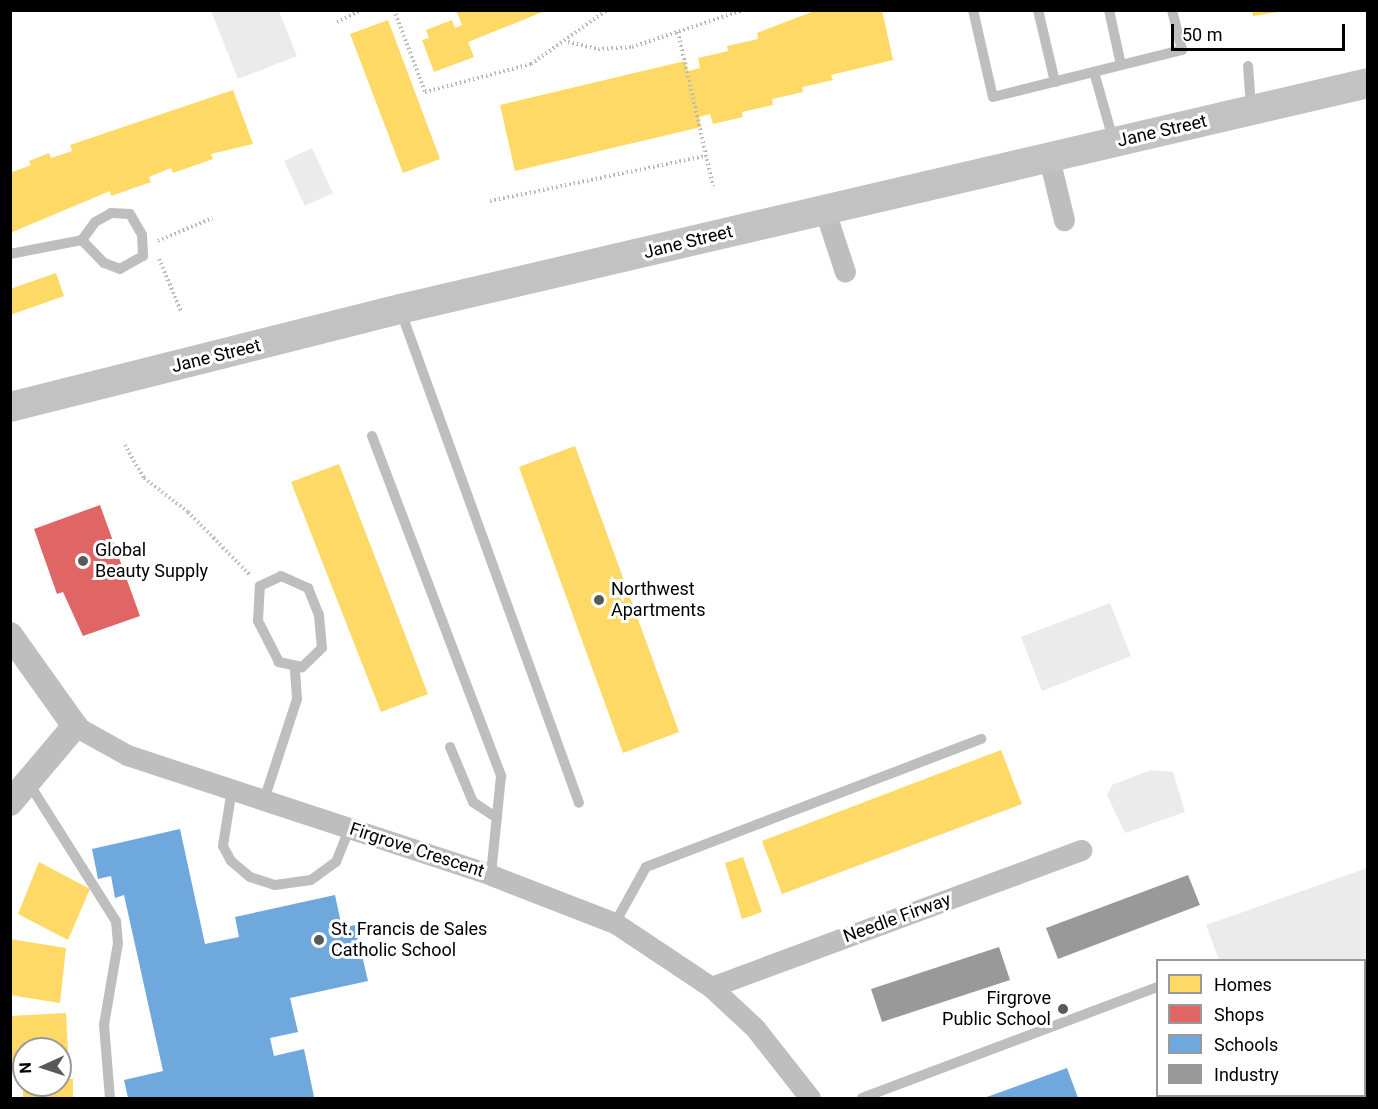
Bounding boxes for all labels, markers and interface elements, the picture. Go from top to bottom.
scale bar [1174,12,1348,50]
text: 50 m [1182,24,1222,45]
street label: Jane Street [1115,110,1209,152]
street label: Jane Street [641,220,735,264]
street label: Jane Street [169,334,263,378]
place label: Global Beauty Supply [95,540,208,582]
marker: Global Beauty Supply [76,554,90,568]
place label: Northwest Apartments [611,579,706,622]
marker: Northwest Apartments [592,593,606,607]
street label: Firgrove Crescent [347,818,487,882]
street label: Needle Firway [840,889,954,947]
place label: St. Francis de Sales Catholic School [331,919,487,962]
marker: St. Francis de Sales Catholic School [312,933,326,947]
legend [1156,959,1366,1097]
text: Homes [1214,974,1272,995]
place label: Firgrove Public School [942,988,1051,1030]
marker: Firgrove Public School [1056,1002,1070,1016]
text: Shops [1214,1004,1264,1025]
text: Schools [1214,1034,1278,1055]
north arrow [12,1037,72,1097]
text: N [16,1062,35,1074]
text: Industry [1214,1064,1279,1085]

